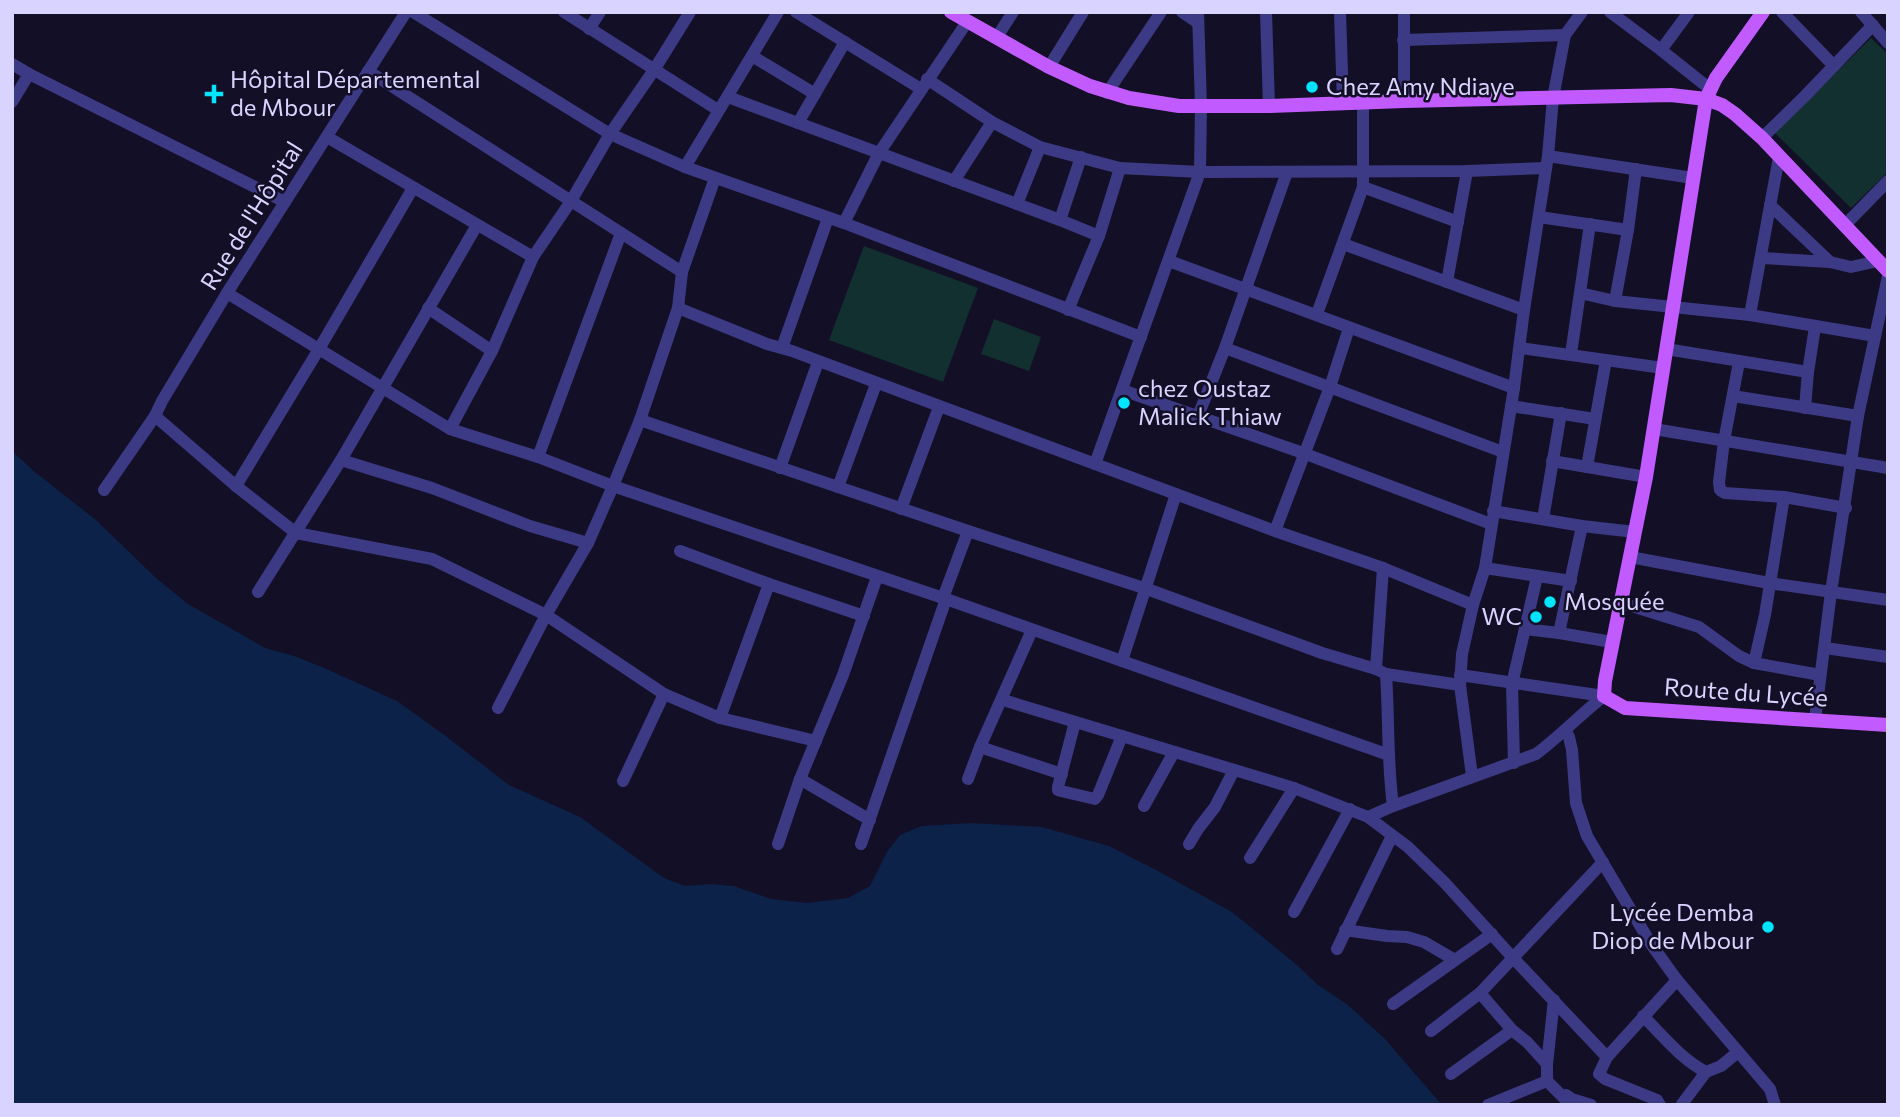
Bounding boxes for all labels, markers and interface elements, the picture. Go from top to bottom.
place label: Hôpital Départemental de Mbour [230,64,481,121]
place label: Chez Amy Ndiaye [1326,71,1515,100]
marker: Chez Amy Ndiaye [1304,79,1320,95]
marker: Hôpital Départemental de Mbour [204,84,224,104]
street label: Rue de l'Hôpital [193,135,308,295]
place label: chez Oustaz Malick Thiaw [1138,373,1282,430]
marker: chez Oustaz Malick Thiaw [1116,395,1132,411]
place label: Mosquée [1564,586,1665,615]
marker: Mosquée [1542,594,1558,610]
place label: WC [1482,601,1522,630]
marker: WC [1528,609,1544,625]
street label: Route du Lycée [1663,671,1829,712]
place label: Lycée Demba Diop de Mbour [1591,897,1754,954]
marker: Lycée Demba Diop de Mbour [1760,919,1776,935]

